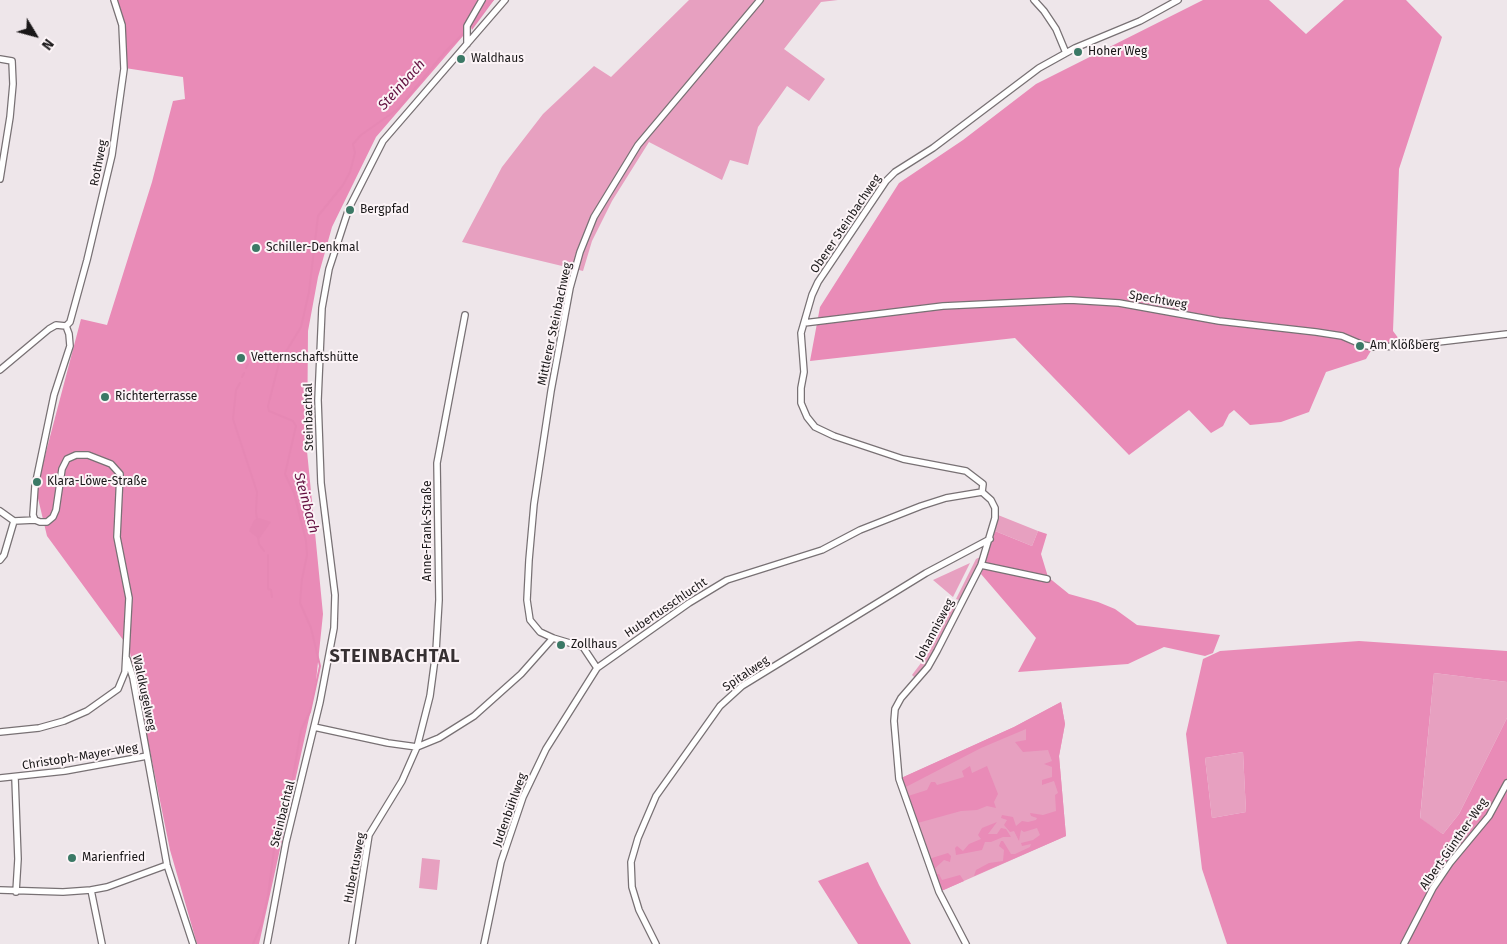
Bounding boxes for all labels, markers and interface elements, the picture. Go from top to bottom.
north arrow [10,10,60,60]
text: N [38,35,57,53]
place label: Hoher Weg [1088,45,1147,59]
marker: Hoher Weg [1072,46,1084,58]
place label: Waldhaus [471,52,524,66]
marker: Waldhaus [455,53,467,65]
water label: Steinbach [375,56,429,114]
street label: Rothweg [87,139,111,187]
street label: Oberer Steinbachweg [808,172,884,276]
place label: Bergpfad [360,203,409,217]
marker: Bergpfad [344,204,356,216]
place label: Schiller-Denkmal [266,241,359,255]
marker: Schiller-Denkmal [250,242,262,254]
street label: Mittlerer Steinbachweg [535,261,575,387]
street label: Spechtweg [1128,288,1188,312]
place label: Am Klößberg [1370,339,1439,353]
marker: Am Klößberg [1354,340,1366,352]
place label: Vetternschaftshütte [251,351,358,365]
marker: Vetternschaftshütte [235,352,247,364]
street label: Steinbachtal [301,383,317,451]
place label: Richterterrasse [115,390,197,404]
marker: Richterterrasse [99,391,111,403]
water label: Steinbach [290,471,322,535]
place label: Klara-Löwe-Straße [47,475,147,489]
marker: Klara-Löwe-Straße [31,476,43,488]
street label: Anne-Frank-Straße [421,481,435,581]
street label: Hubertusschlucht [622,575,710,641]
street label: Johannisweg [913,596,957,664]
place label: Zollhaus [571,638,617,652]
marker: Zollhaus [555,639,567,651]
district label: STEINBACHTAL [328,646,462,668]
street label: Spitalweg [720,653,772,695]
street label: Waldkugelweg [129,654,159,732]
street label: Christoph-Mayer-Weg [21,741,139,773]
street label: Judenbühlweg [490,771,530,849]
street label: Steinbachtal [268,779,298,849]
street label: Albert-Günther-Weg [1417,795,1491,893]
street label: Hubertusweg [341,831,369,905]
place label: Marienfried [82,851,145,865]
marker: Marienfried [66,852,78,864]

